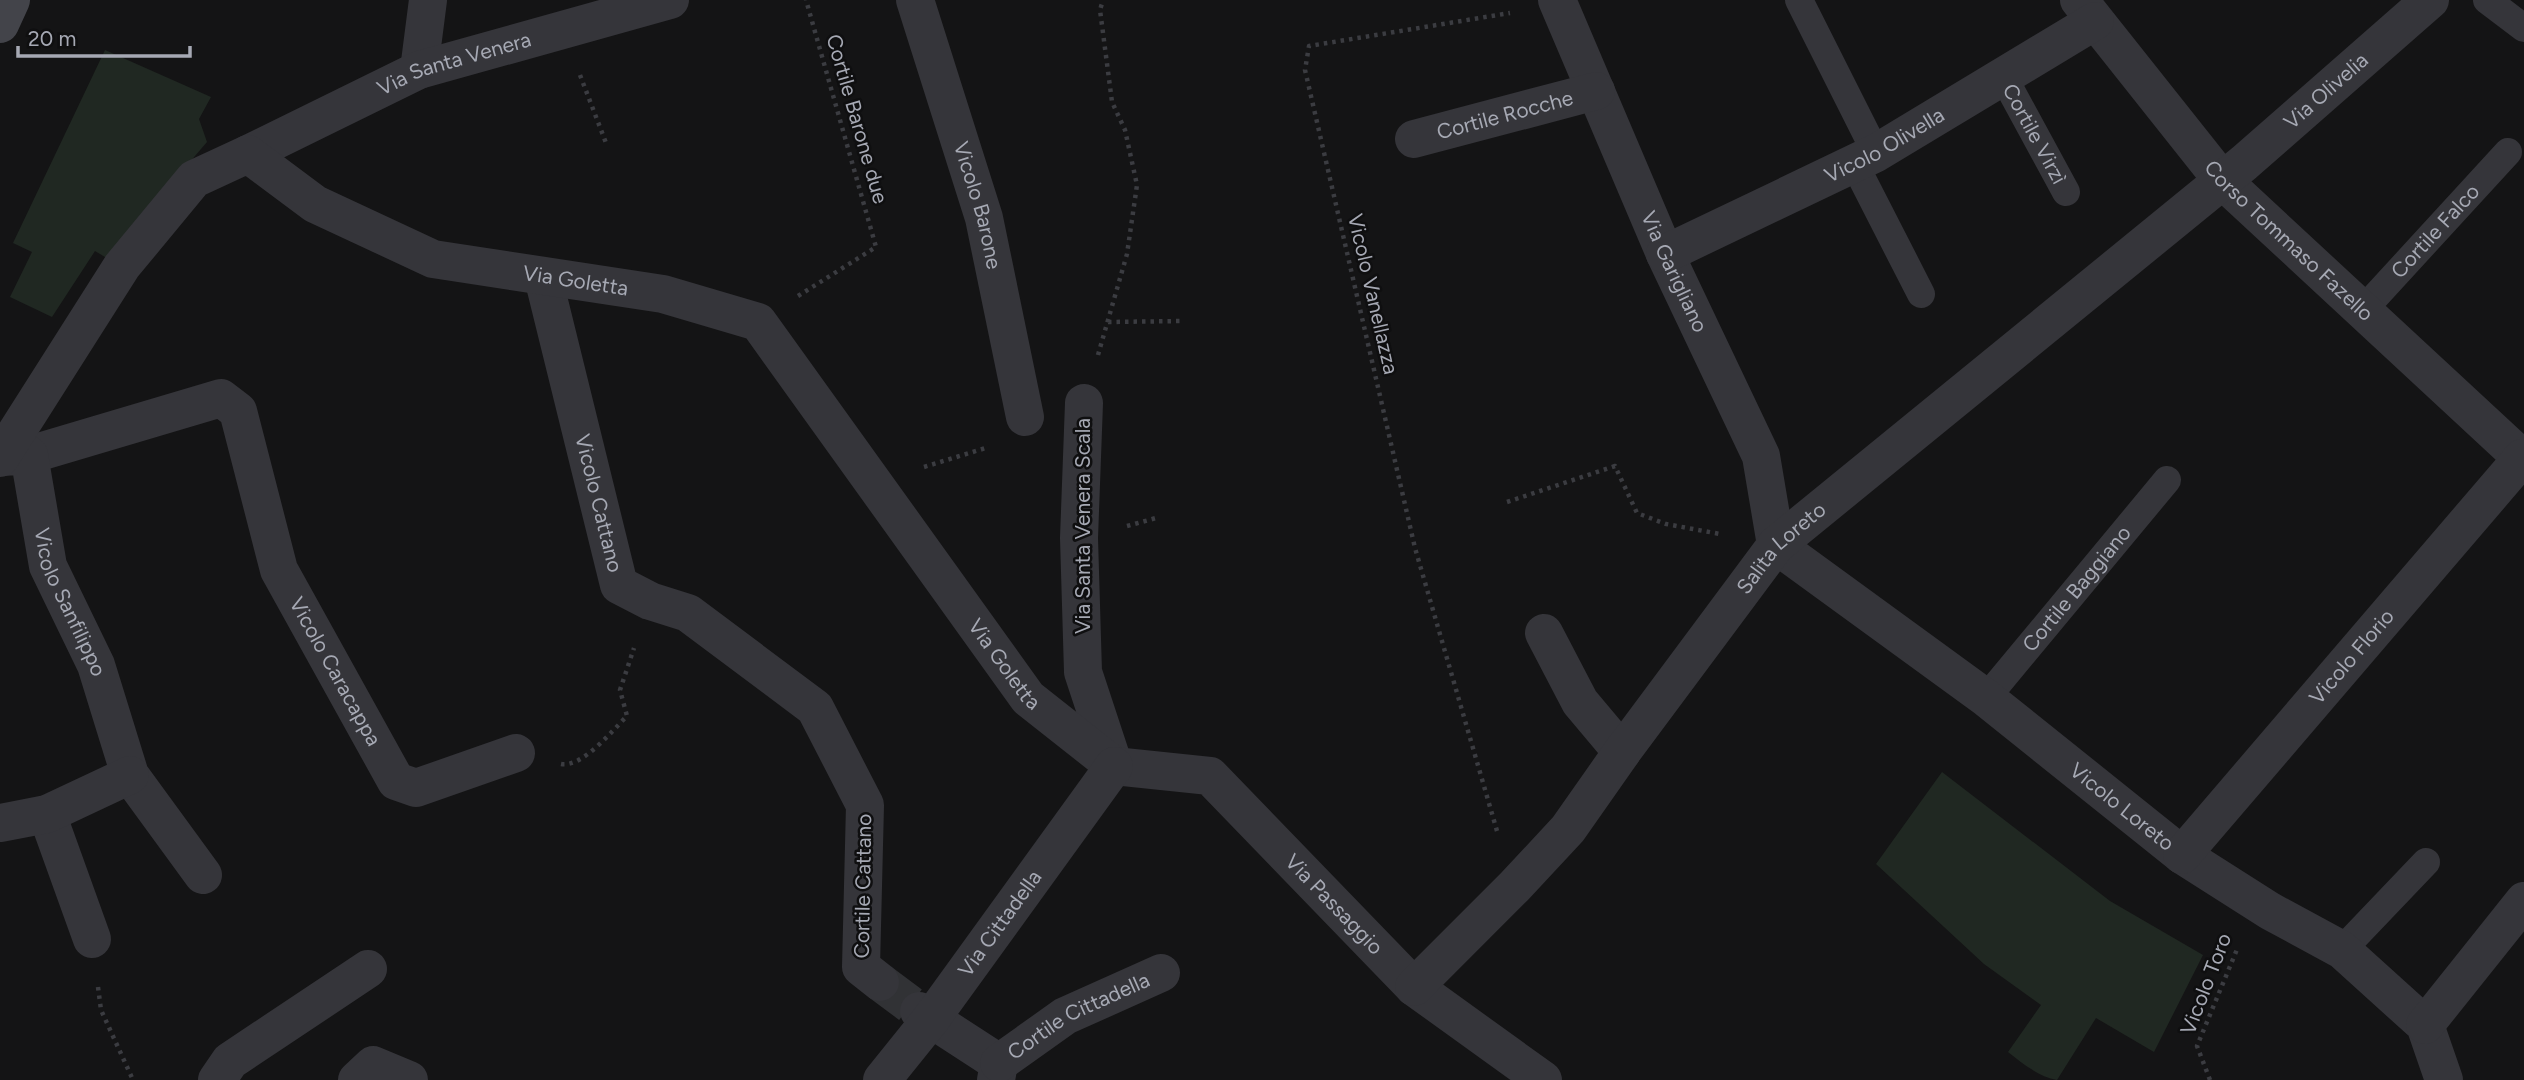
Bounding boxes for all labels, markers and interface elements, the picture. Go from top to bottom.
scale bar [18,14,189,58]
text: 20 m [28,26,76,51]
street label: Via Santa Venera [373,26,534,101]
street label: Cortile Barone due [821,31,894,207]
street label: Via Olivelia [2279,47,2373,134]
street label: Cortile Virzì [1998,79,2072,188]
street label: Cortile Rocche [1434,85,1576,144]
street label: Vicolo Olivella [1820,102,1949,188]
street label: Vicolo Barone [949,139,1007,271]
street label: Corso Tommaso Fazello [2199,155,2379,326]
street label: Cortile Falco [2386,179,2484,283]
street label: Via Garigliano [1636,207,1713,336]
street label: Vicolo Vanellazza [1343,211,1404,377]
street label: Via Goletta [521,260,630,301]
street label: Via Santa Venera Scala [1070,418,1095,634]
street label: Vicolo Cattano [570,431,628,575]
street label: Salita Loreto [1731,497,1831,599]
street label: Cortile Baggiano [2017,520,2136,657]
street label: Vicolo Sanfilippo [30,526,112,679]
street label: Vicolo Caracappa [284,592,387,750]
street label: Vicolo Florio [2304,604,2399,709]
street label: Via Goletta [963,614,1045,715]
street label: Vicolo Loreto [2065,757,2180,856]
street label: Cortile Cattano [849,813,876,959]
street label: Via Passaggio [1280,849,1389,959]
street label: Via Cittadella [953,865,1047,982]
street label: Vicolo Toro [2175,930,2236,1038]
street label: Cortile Cittadella [1002,967,1153,1065]

